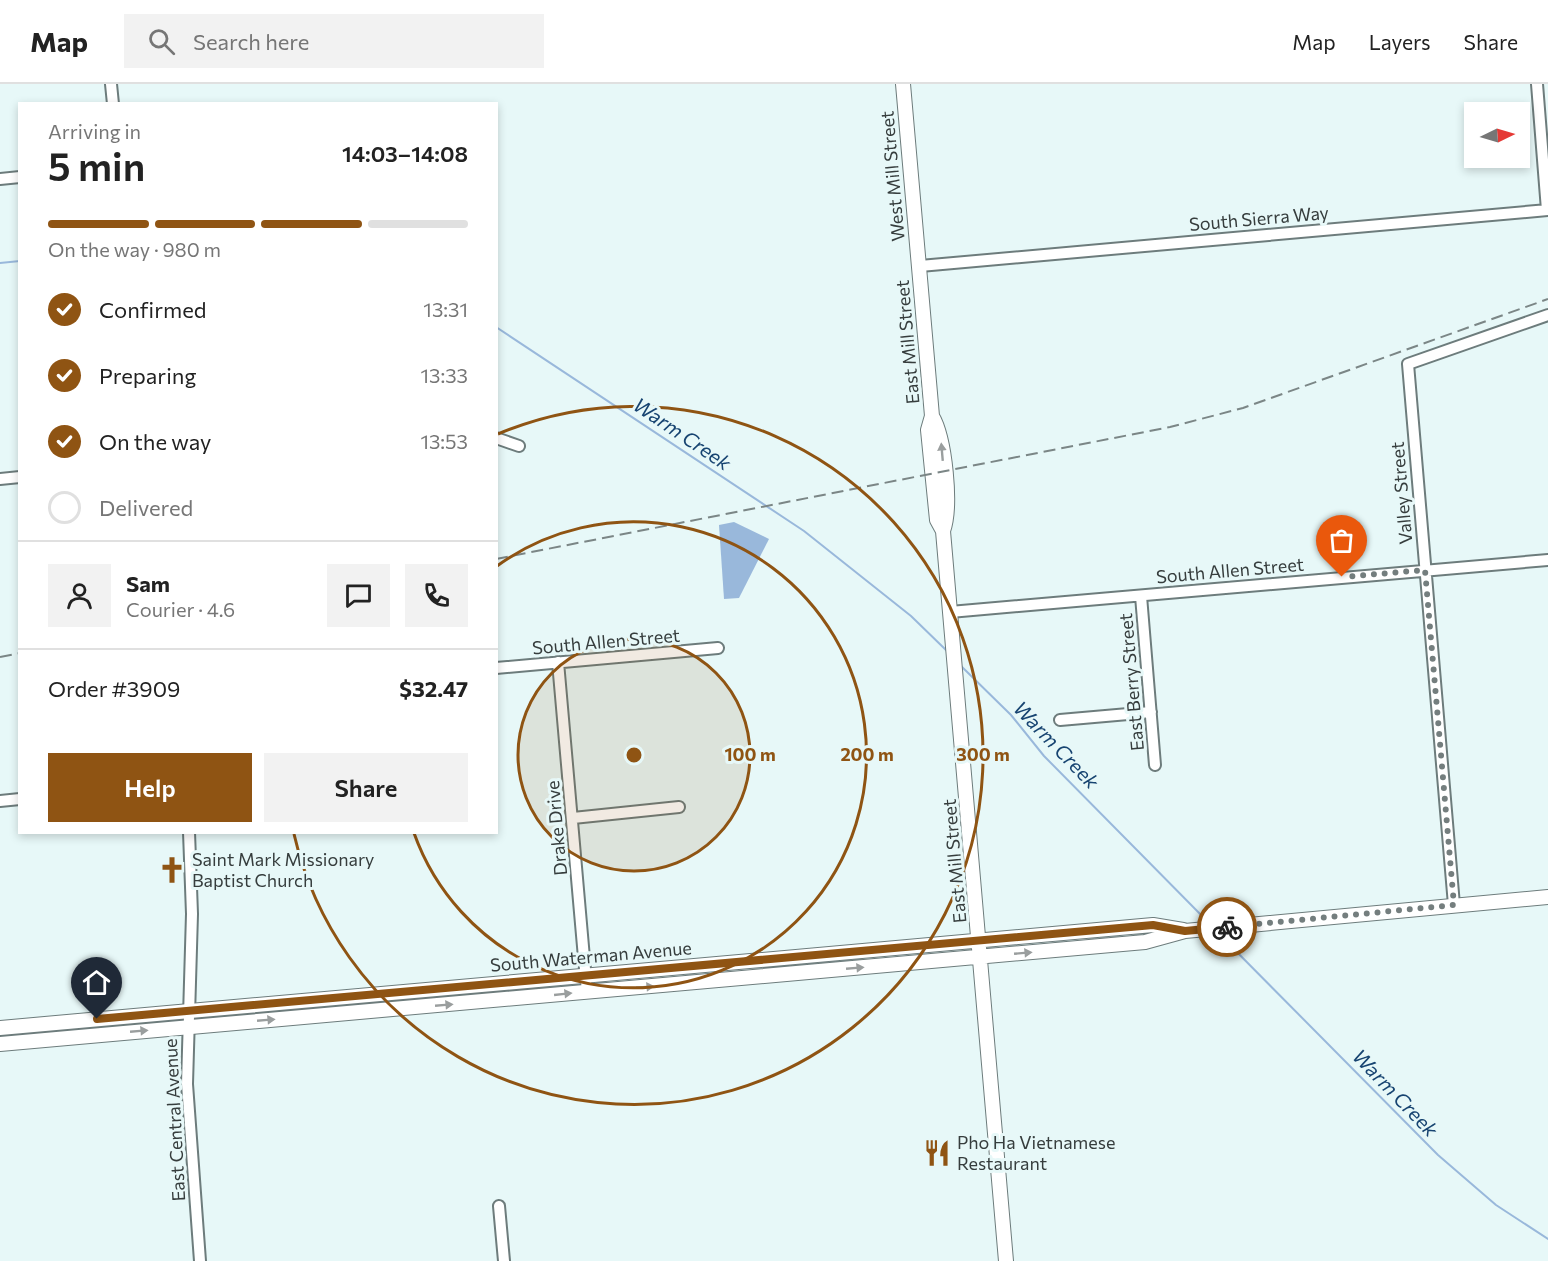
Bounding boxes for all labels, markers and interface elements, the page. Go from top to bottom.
search box [124,14,544,68]
text: Map [30,24,88,58]
icon: search [145,25,178,58]
text: Search here [193,28,309,55]
text: Map [1292,29,1336,54]
text: Layers [1369,29,1431,54]
text: Share [1464,29,1518,54]
north arrow [1464,102,1530,168]
map controls [1464,102,1530,168]
street label: West Mill Street [875,110,909,242]
text: Arriving in [48,119,141,143]
text: 14:03–14:08 [342,140,468,167]
text: 5 min [48,141,145,189]
street label: South Sierra Way [1188,201,1330,235]
text: On the way · 980 m [48,237,221,261]
street label: East Mill Street [891,279,923,405]
icon: check [48,293,81,326]
text: Confirmed [99,296,206,323]
text: 13:31 [423,297,468,321]
icon: check [48,359,81,392]
text: Preparing [99,362,196,389]
text: 13:33 [421,363,468,387]
water label: Warm Creek [629,392,737,475]
icon: check [48,425,81,458]
text: On the way [99,428,211,455]
text: 13:53 [420,429,468,453]
street label: Valley Street [1386,441,1416,545]
one-way arrow [937,443,947,462]
text: Delivered [99,494,193,521]
pin [1316,515,1367,577]
icon: bag [1325,524,1358,557]
street label: South Allen Street [1155,553,1305,587]
button: person [48,564,111,627]
button: chat [327,564,390,627]
button: phone [405,564,468,627]
text: Sam [126,570,170,597]
text: Courier · 4.6 [126,597,235,621]
street label: East Berry Street [1114,612,1148,752]
street label: South Allen Street [531,624,681,658]
text: Order #3909 [48,675,180,702]
text: $32.47 [399,675,468,702]
water label: Warm Creek [1009,696,1105,794]
text: 100 m [724,743,776,765]
text: 200 m [840,743,894,765]
text: 300 m [956,743,1010,765]
centre of rings [624,745,644,765]
button: Help [48,753,252,822]
button: Share [264,753,468,822]
street label: Drake Drive [541,780,571,877]
street label: East Mill Street [938,798,970,924]
place label: Saint Mark Missionary Baptist Church [192,848,374,891]
church icon: Saint Mark Missionary Baptist Church [157,855,187,885]
courier [1197,897,1257,957]
icon: bike [1211,911,1244,944]
street label: South Waterman Avenue [489,936,693,976]
one-way arrow [1014,948,1033,958]
pin [71,957,122,1019]
one-way arrow [845,963,864,973]
icon: home [80,966,113,999]
one-way arrow [636,982,655,991]
one-way arrow [554,989,573,999]
one-way arrow [435,1000,454,1010]
one-way arrow [256,1015,275,1025]
one-way arrow [129,1026,148,1036]
street label: East Central Avenue [159,1038,189,1202]
water label: Warm Creek [1348,1044,1444,1142]
place label: Pho Ha Vietnamese Restaurant [957,1131,1116,1174]
restaurant icon: Pho Ha Vietnamese Restaurant [922,1138,952,1168]

